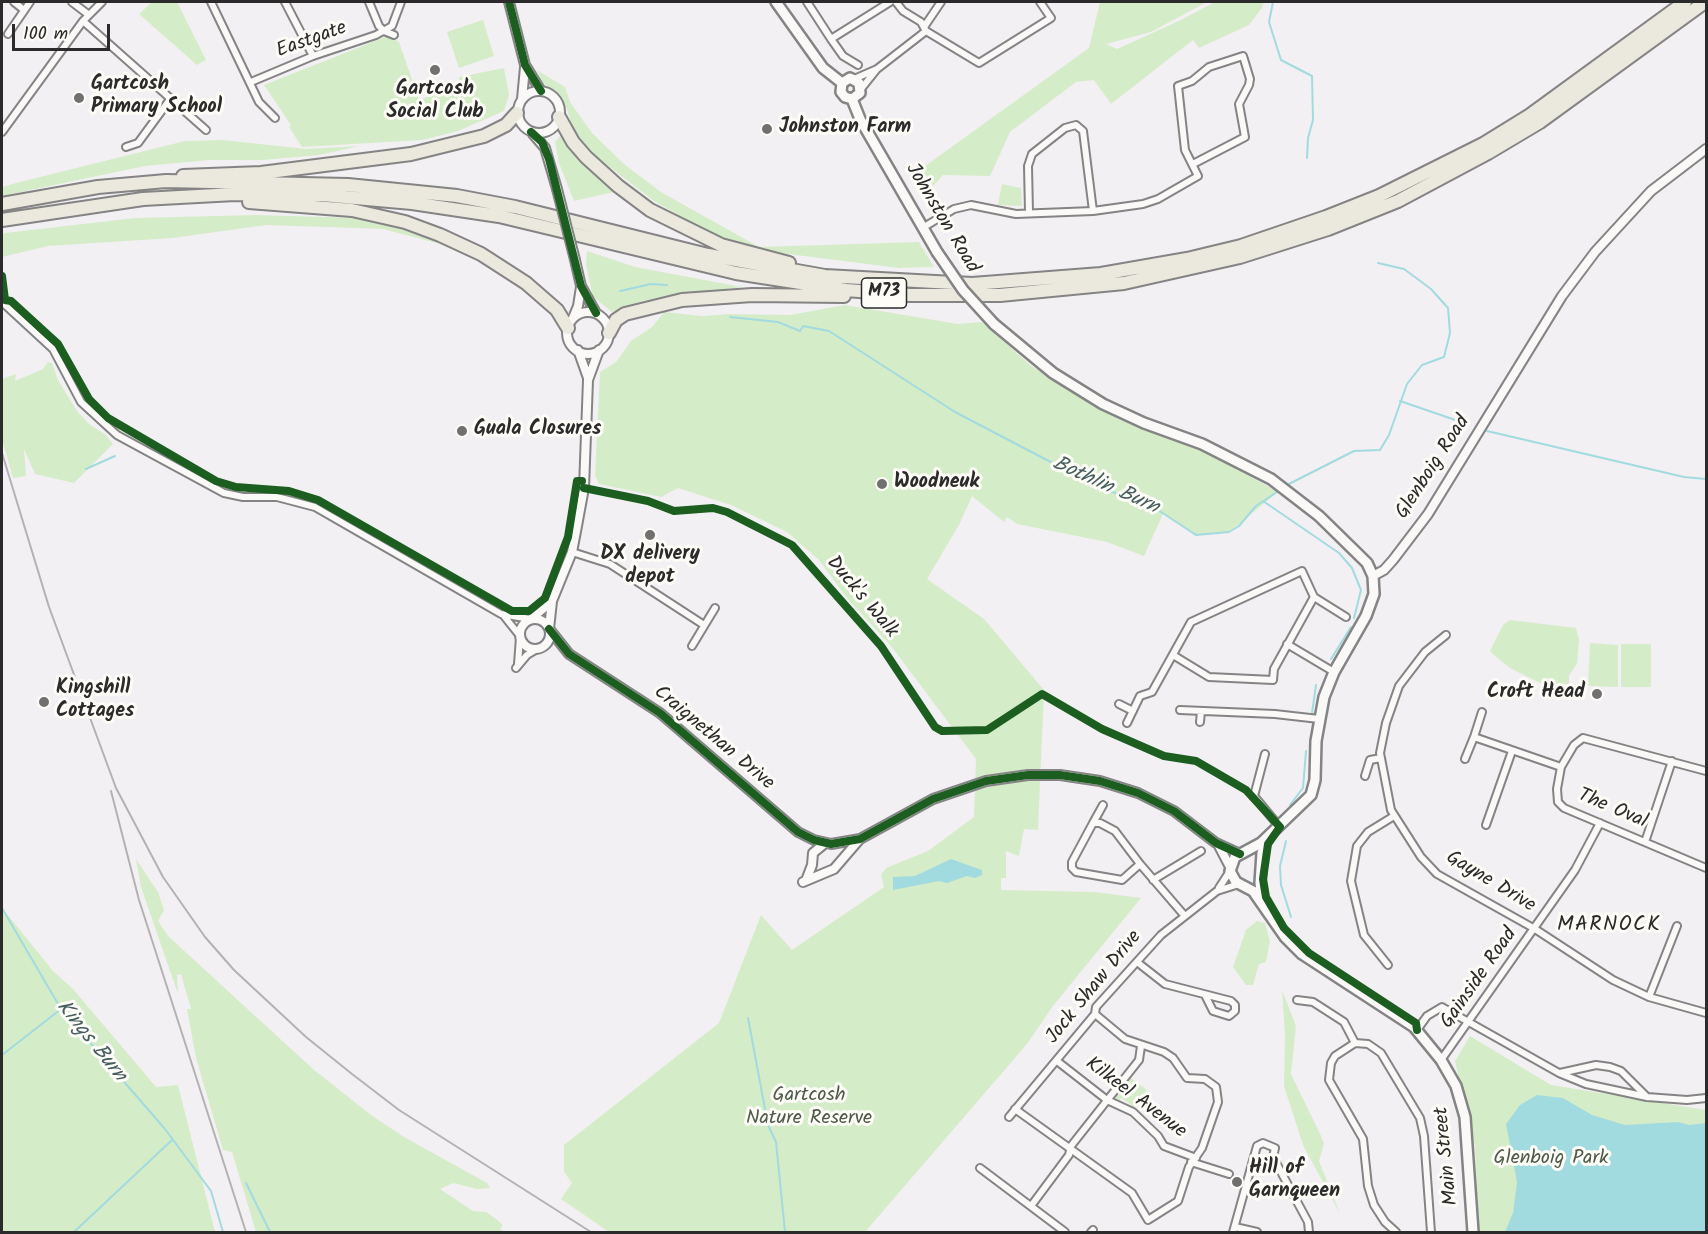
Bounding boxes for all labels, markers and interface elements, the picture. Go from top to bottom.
scale bar [15,12,112,50]
street label: Eastgate [274,17,350,65]
text: 100 m [23,20,68,49]
marker: Gartcosh Social Club [428,63,442,77]
place label: Gartcosh Primary School [91,74,222,121]
place label: Gartcosh Social Club [386,79,484,126]
marker: Gartcosh Primary School [72,91,86,105]
place label: Johnston Farm [779,117,911,141]
marker: Johnston Farm [760,122,774,136]
street label: Johnston Road [899,160,983,278]
road number: M73 [862,278,906,308]
street label: Glenboig Road [1392,412,1476,524]
place label: Guala Closures [474,419,601,443]
marker: Guala Closures [455,424,469,438]
water label: Bothlin Burn [1048,452,1162,522]
place label: Woodneuk [894,472,979,496]
marker: Woodneuk [875,477,889,491]
marker: DX delivery depot [643,528,657,542]
place label: DX delivery depot [600,544,700,591]
street label: Duck's Walk [820,552,902,644]
place label: Kingshill Cottages [56,678,134,725]
street label: Craignethan Drive [648,682,778,796]
place label: Croft Head [1487,682,1585,706]
marker: Croft Head [1590,687,1604,701]
marker: Kingshill Cottages [37,695,51,709]
street label: The Oval [1574,785,1650,835]
street label: Gayne Drive [1441,847,1539,919]
district label: MARNOCK [1557,913,1661,939]
street label: Gainside Road [1437,924,1523,1034]
street label: Jock Shaw Drive [1042,927,1148,1049]
water label: Kings Burn [50,996,130,1088]
street label: Kilkeel Avenue [1080,1053,1190,1145]
park label: Gartcosh Nature Reserve [746,1085,872,1132]
street label: Main Street [1431,1105,1465,1207]
park label: Glenboig Park [1494,1148,1608,1172]
place label: Hill of Garnqueen [1249,1158,1340,1205]
marker: Hill of Garnqueen [1230,1175,1244,1189]

